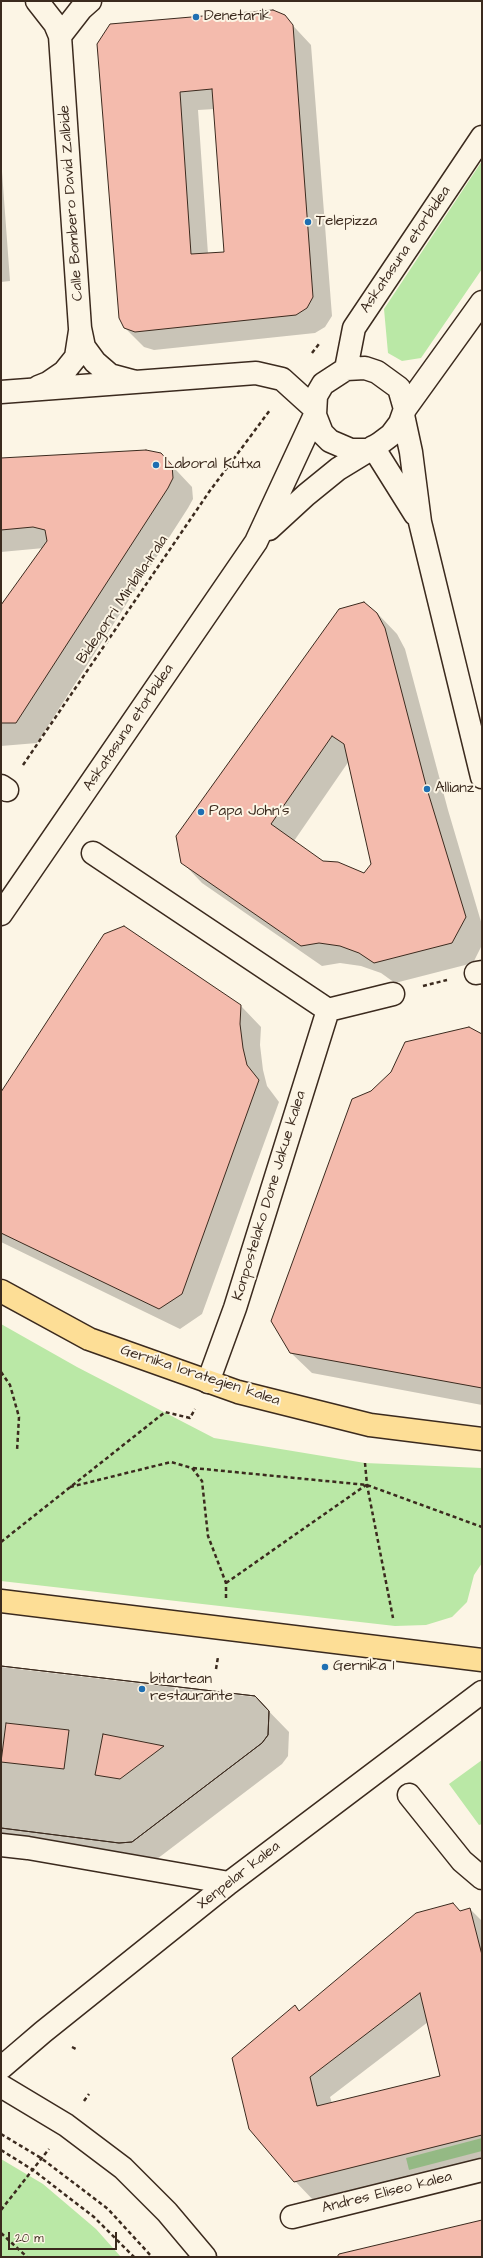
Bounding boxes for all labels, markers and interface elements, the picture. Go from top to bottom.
place label: Denetarik [204,8,271,26]
marker: Denetarik [191,12,201,22]
street label: Calle Bombero David Zalbide [56,104,88,302]
street label: Askatasuna etorbidea [357,183,455,317]
place label: Telepizza [316,213,377,231]
marker: Telepizza [303,217,313,227]
place label: Laboral Kutxa [164,456,261,474]
marker: Laboral Kutxa [151,460,161,470]
street label: Bidegorri Miribilla-Irala [73,532,173,668]
street label: Askatasuna etorbidea [80,661,178,795]
place label: Allianz [435,780,474,798]
marker: Allianz [422,784,432,794]
place label: Papa John's [209,803,289,821]
marker: Papa John's [196,807,206,817]
street label: Konpostelako Done Jakue kalea [229,1089,311,1303]
street label: Gernika lorategien kalea [118,1342,282,1410]
place label: Gernika 1 [333,1658,394,1676]
marker: Gernika 1 [320,1662,330,1672]
place label: bitartean restaurante [150,1671,233,1706]
marker: bitartean restaurante [137,1684,147,1694]
street label: Xenpelar kalea [194,1838,284,1914]
street label: Andres Eliseo kalea [320,2168,454,2218]
scale bar [10,2224,119,2250]
text: 20 m [15,2230,44,2247]

